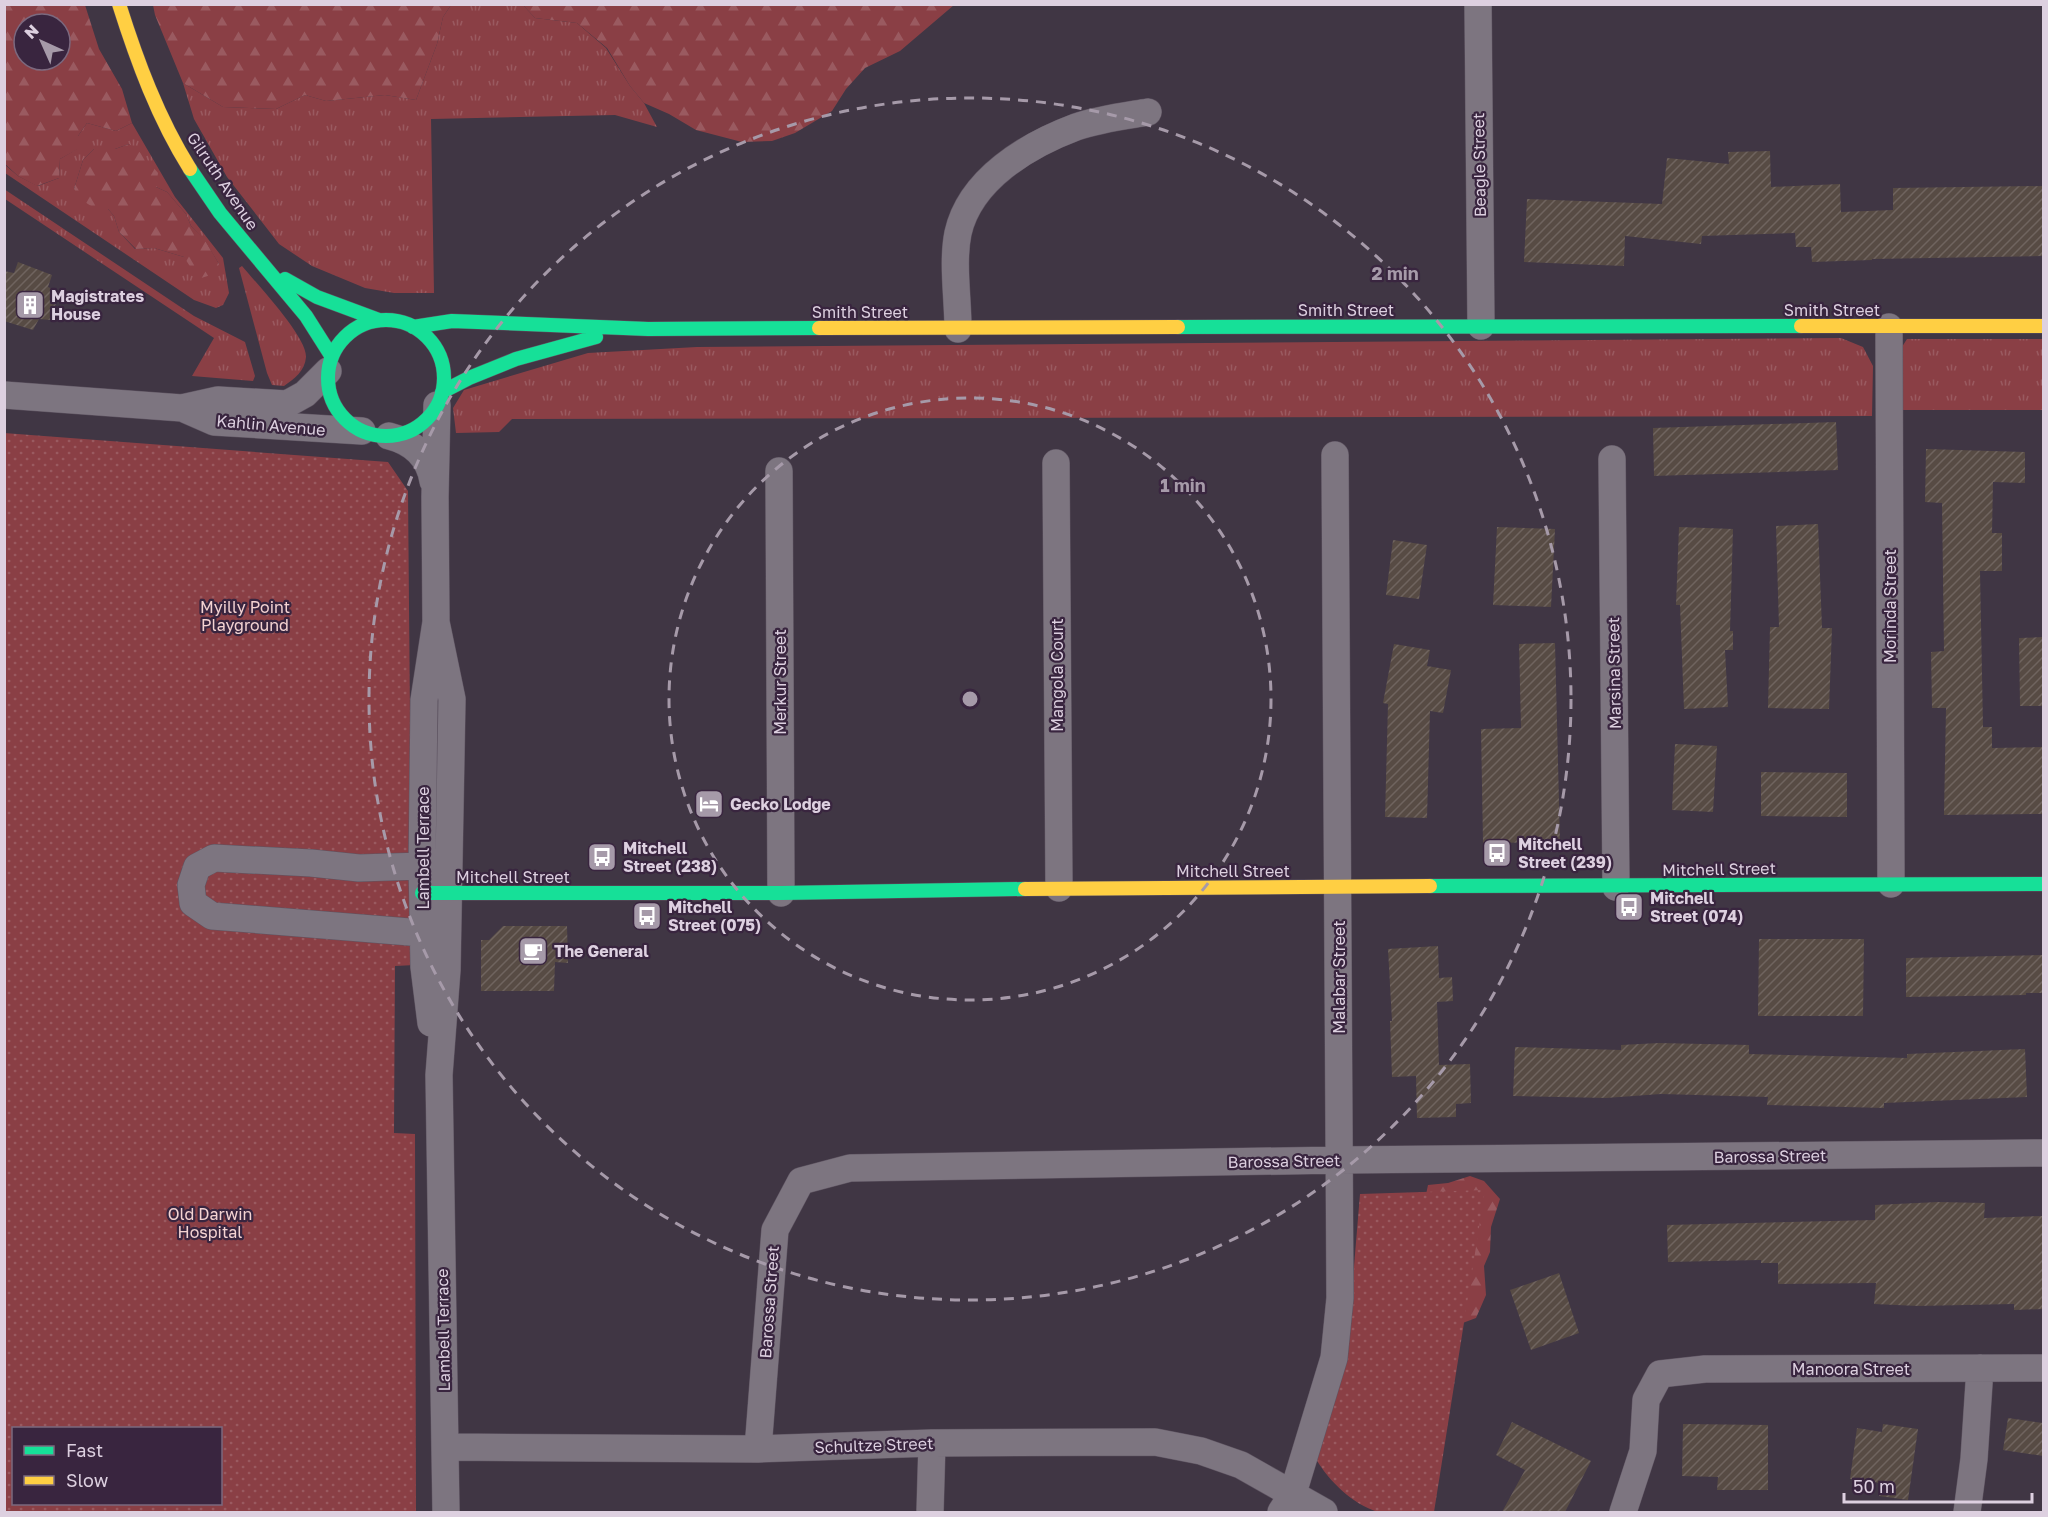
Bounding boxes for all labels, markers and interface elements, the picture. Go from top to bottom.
north arrow [12,12,72,72]
text: N [20,20,43,43]
street label: Beagle Street [1468,113,1490,217]
street label: Gilruth Avenue [183,128,263,234]
text: 2 min [1371,262,1419,284]
place label: Magistrates House [51,286,144,324]
building icon: Magistrates House [14,289,46,321]
street label: Smith Street [1298,300,1394,320]
street label: Smith Street [1784,300,1880,320]
street label: Smith Street [812,302,908,322]
street label: Kahlin Avenue [216,410,326,440]
text: 1 min [1160,474,1206,496]
street label: Morinda Street [1880,549,1900,663]
park label: Myilly Point Playground [200,597,290,635]
street label: Marsina Street [1603,617,1625,729]
street label: Mangola Court [1047,618,1067,732]
street label: Merkur Street [770,629,790,735]
centre of rings [960,689,980,709]
street label: Lambell Terrace [413,787,433,909]
hotel icon: Gecko Lodge [693,788,725,820]
place label: Gecko Lodge [730,794,831,814]
place label: Mitchell Street (239) [1518,834,1612,872]
bus stop icon: Mitchell Street (239) [1481,837,1513,869]
place label: Mitchell Street (238) [623,838,717,876]
bus stop icon: Mitchell Street (238) [586,841,618,873]
street label: Mitchell Street [1662,858,1776,880]
street label: Mitchell Street [1176,861,1290,881]
street label: Mitchell Street [456,867,570,887]
place label: Mitchell Street (074) [1650,888,1743,926]
bus stop icon: Mitchell Street (074) [1613,891,1645,923]
place label: Mitchell Street (075) [668,897,761,935]
bus stop icon: Mitchell Street (075) [631,900,663,932]
street label: Malabar Street [1329,920,1349,1034]
cafe icon: The General [517,935,549,967]
place label: The General [554,941,649,961]
street label: Barossa Street [1713,1145,1827,1167]
street label: Barossa Street [1227,1150,1341,1172]
park label: Old Darwin Hospital [168,1204,252,1242]
street label: Barossa Street [755,1245,783,1359]
street label: Lambell Terrace [432,1268,454,1392]
street label: Manoora Street [1792,1359,1910,1379]
legend [12,1427,222,1505]
street label: Schultze Street [814,1433,934,1457]
text: Fast [66,1439,103,1461]
scale bar [1844,1466,2032,1504]
text: Slow [66,1469,109,1491]
text: 50 m [1853,1475,1895,1497]

